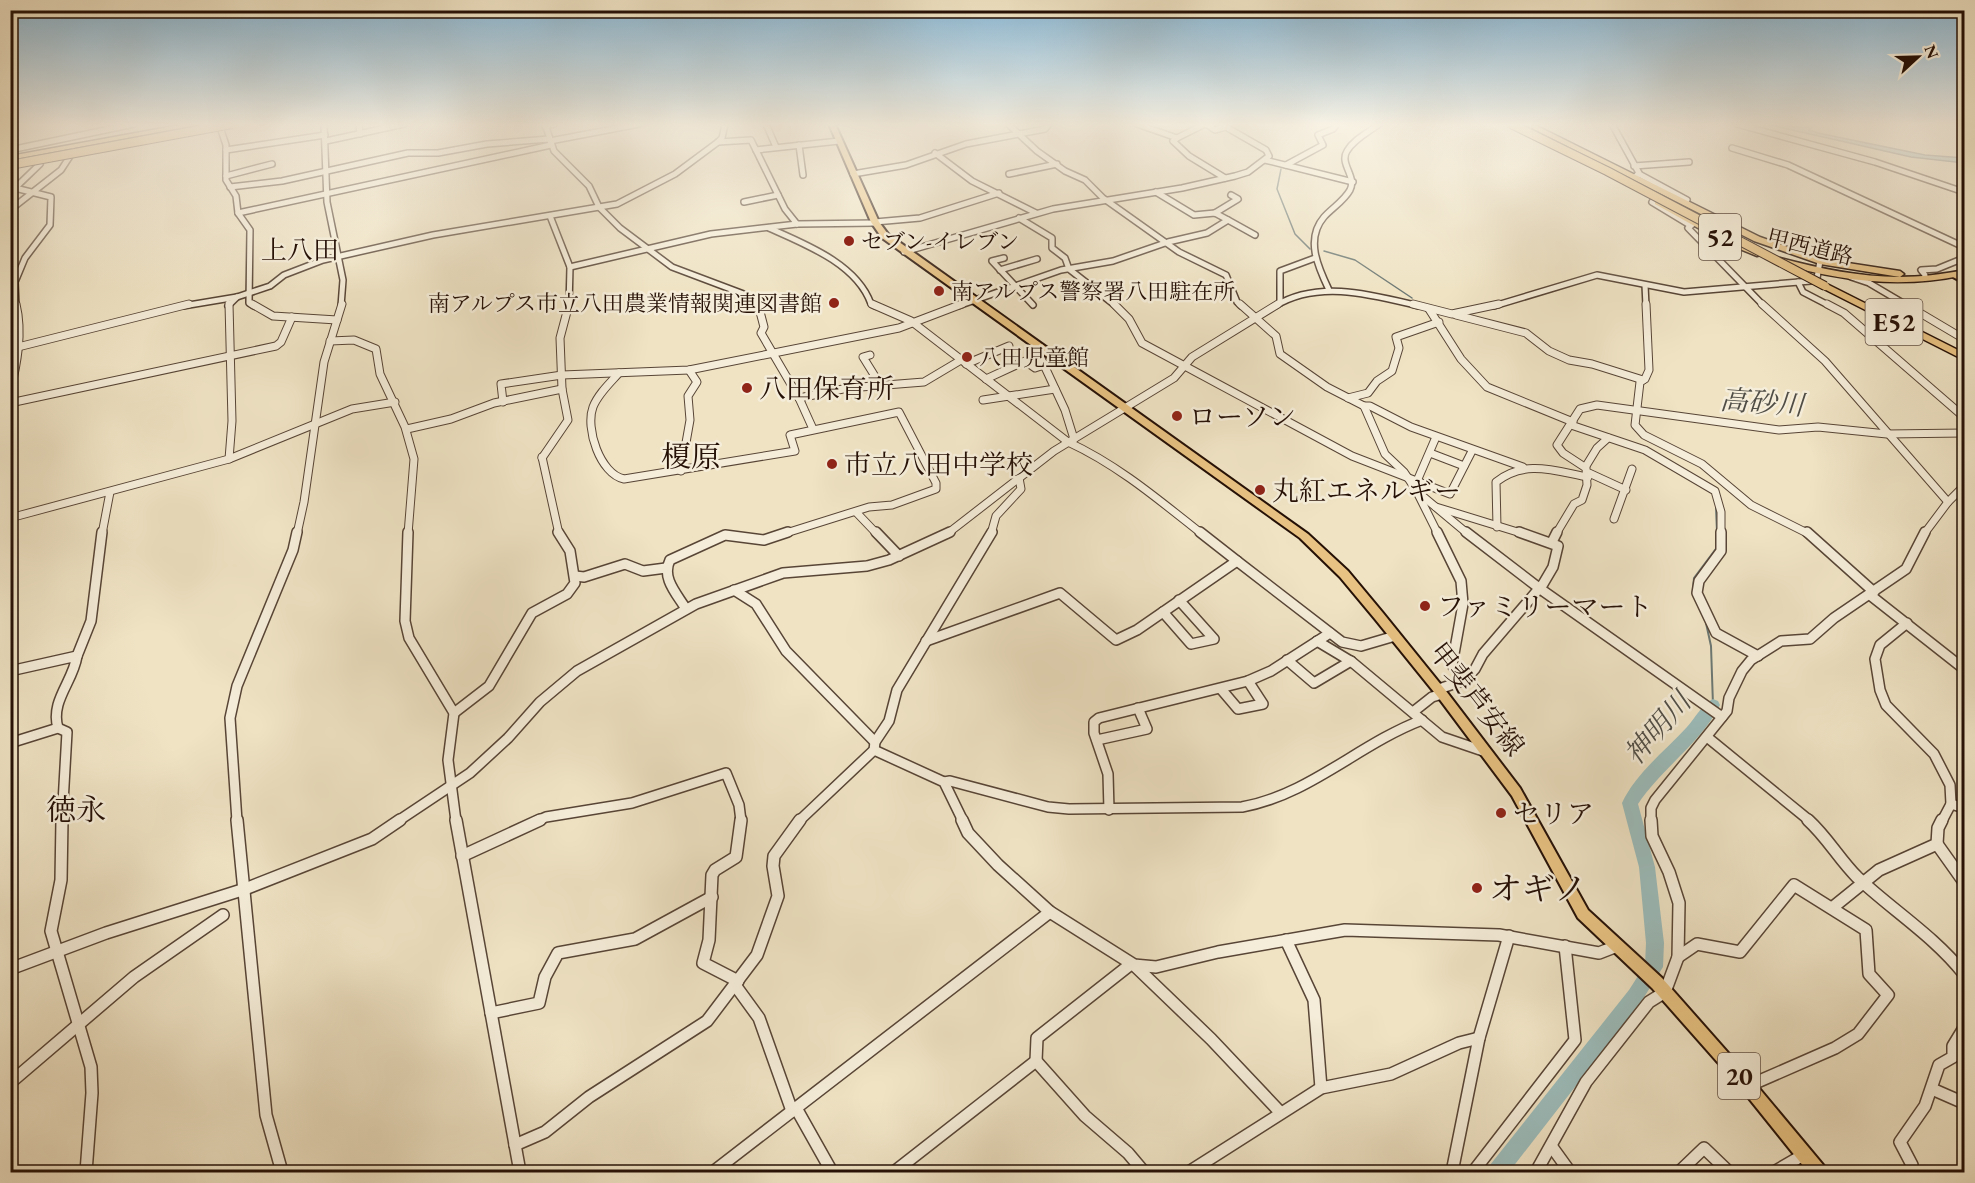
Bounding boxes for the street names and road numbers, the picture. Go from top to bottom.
road number: 52 [1699,214,1741,260]
street label: 甲西道路 [1764,222,1856,272]
road number: E52 [1866,299,1922,345]
street label: 甲斐芦安線 [1422,635,1532,763]
road number: 20 [1718,1053,1760,1099]

